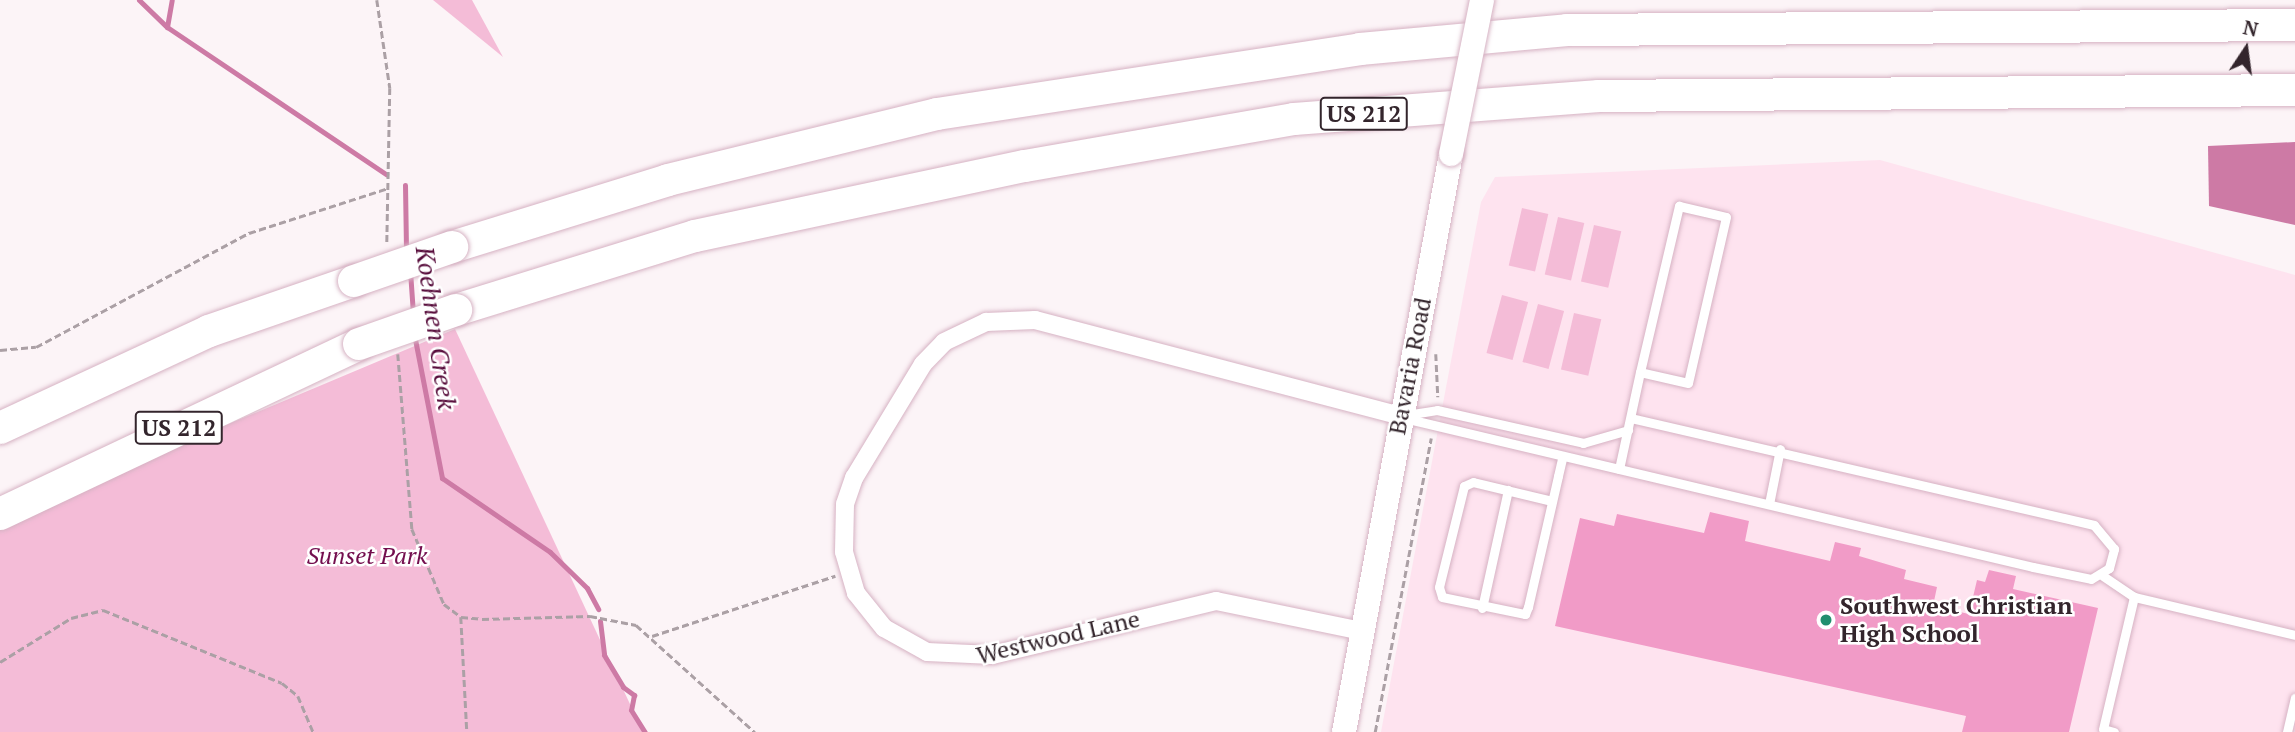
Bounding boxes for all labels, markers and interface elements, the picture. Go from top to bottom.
north arrow [2211,14,2281,84]
text: N [2241,14,2261,42]
road number: US 212 [1318,94,1410,134]
water label: Koehnen Creek [409,244,463,412]
street label: Bavaria Road [1383,295,1437,437]
road number: US 212 [134,408,224,448]
park label: Sunset Park [306,542,428,570]
place label: Southwest Christian High School [1840,592,2072,648]
street label: Westwood Lane [974,604,1142,670]
marker: Southwest Christian High School [1818,612,1834,628]

